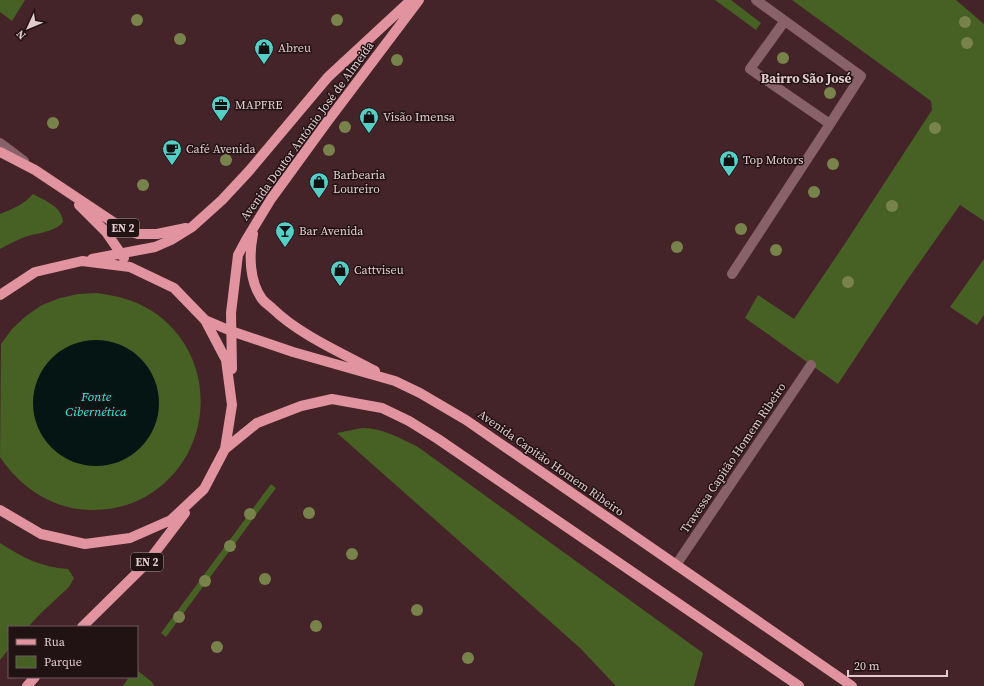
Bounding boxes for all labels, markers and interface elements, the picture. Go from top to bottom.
north arrow [8,8,48,48]
text: N [13,27,29,43]
shop icon: Abreu [253,37,275,65]
street label: Avenida Doutor António José de Almeida [237,38,378,224]
place label: Abreu [278,40,311,56]
district label: Bairro São José [761,70,851,87]
office icon: MAPFRE [210,94,232,122]
place label: MAPFRE [235,97,283,113]
shop icon: Visão Imensa [358,106,380,134]
place label: Visão Imensa [383,109,456,125]
cafe icon: Café Avenida [161,138,183,166]
place label: Café Avenida [186,141,256,157]
shop icon: Top Motors [718,149,740,177]
place label: Top Motors [743,152,803,168]
place label: Barbearia Loureiro [333,167,386,197]
shop icon: Barbearia Loureiro [308,171,330,199]
road number: EN 2 [107,219,139,237]
bar icon: Bar Avenida [274,220,296,248]
place label: Bar Avenida [299,223,364,239]
shop icon: Cattviseu [329,259,351,287]
place label: Cattviseu [354,262,404,278]
street label: Travessa Capitão Homem Ribeiro [677,379,790,536]
water label: Fonte Cibernética [65,388,127,420]
street label: Avenida Capitão Homem Ribeiro [475,406,628,520]
road number: EN 2 [131,553,163,571]
legend [8,626,138,678]
text: Rua [44,634,66,650]
scale bar [848,652,947,678]
text: Parque [44,654,82,670]
text: 20 m [854,658,880,674]

